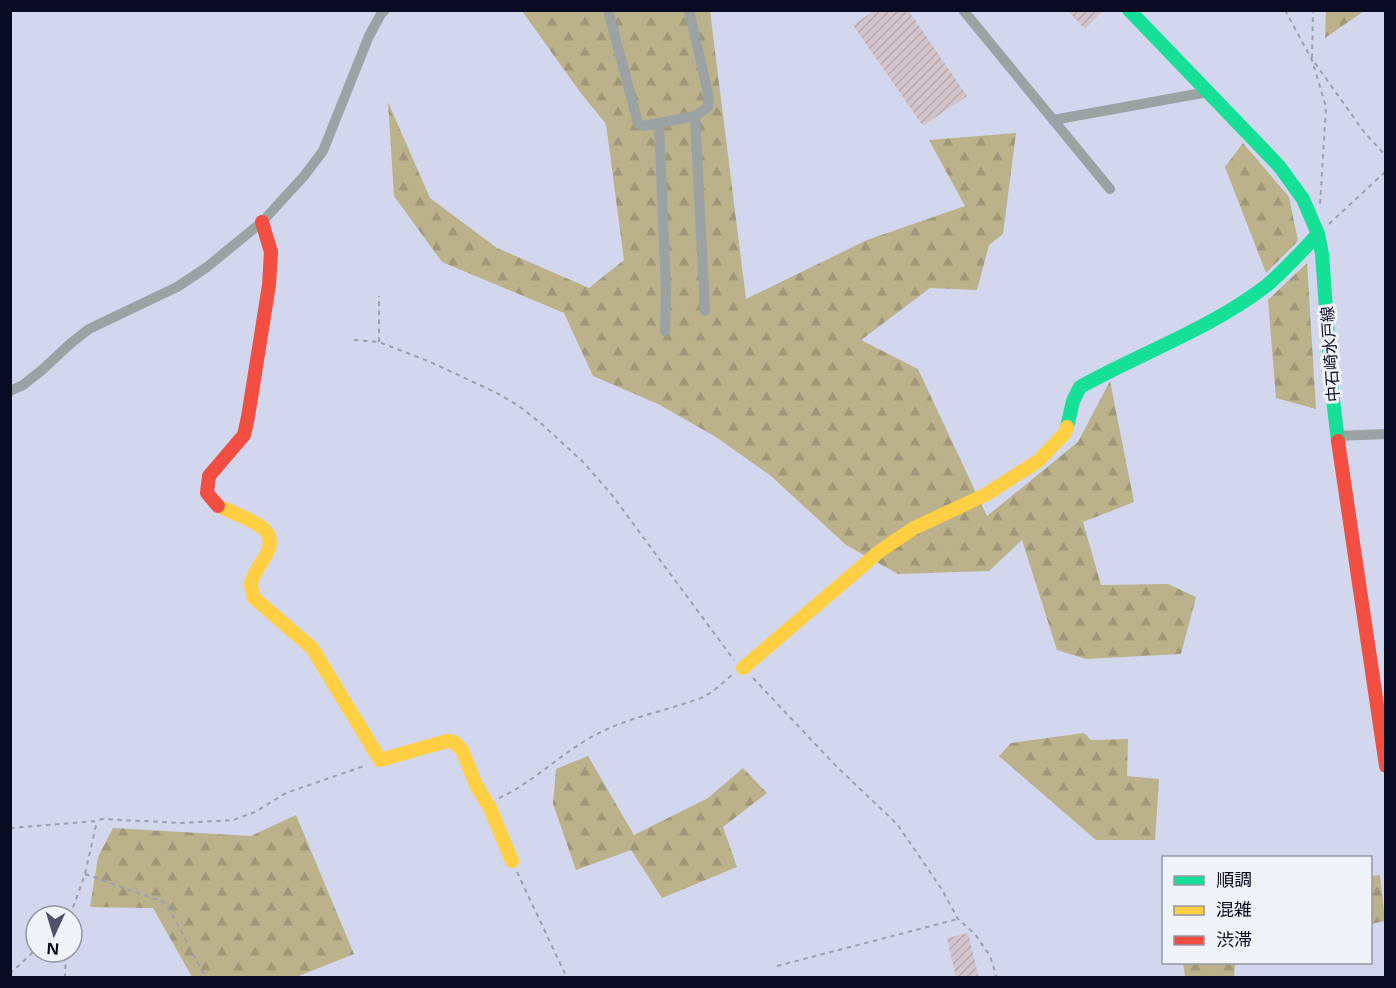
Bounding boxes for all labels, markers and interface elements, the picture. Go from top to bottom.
street label: 中石崎水戸線 [1316,305,1344,403]
legend [1162,856,1372,964]
text: 順調 [1216,867,1252,891]
text: 混雑 [1216,897,1252,921]
north arrow [24,904,84,964]
text: 渋滞 [1216,927,1252,951]
text: N [46,938,60,960]

